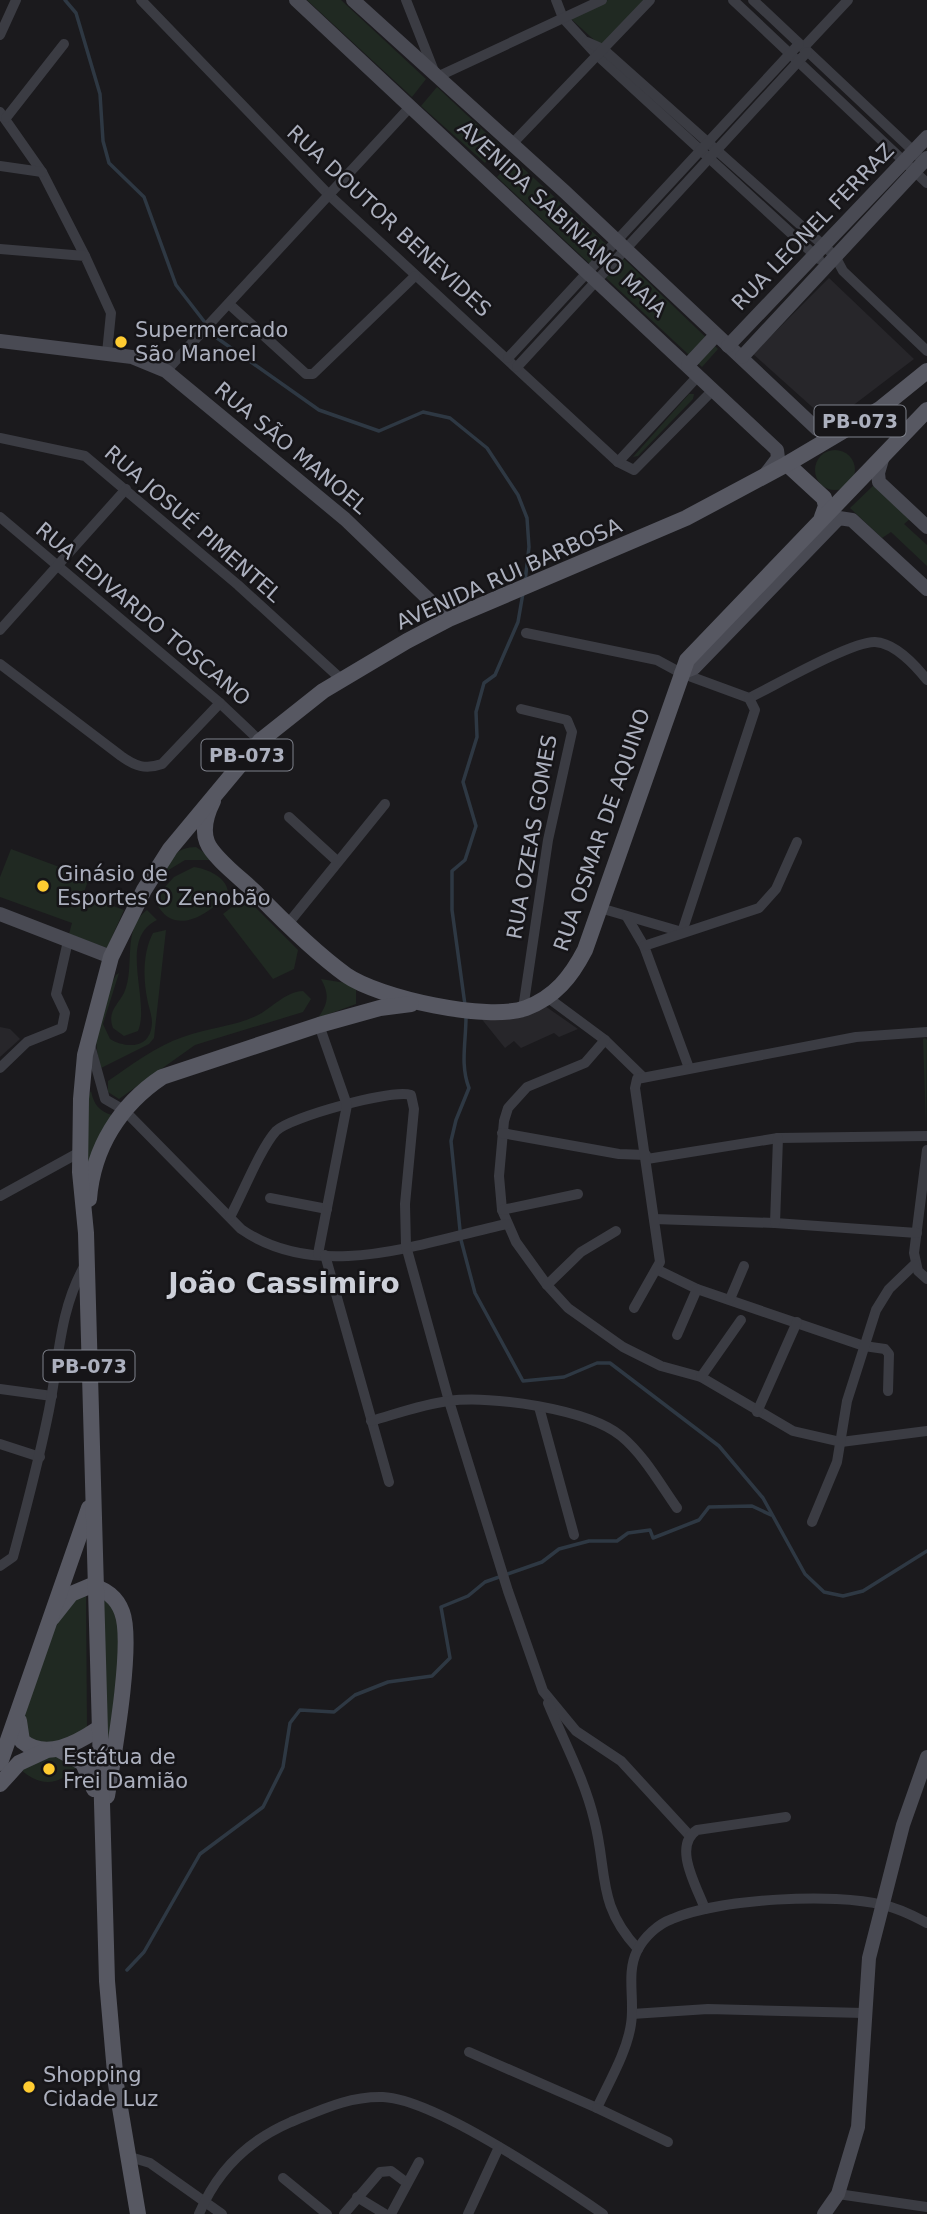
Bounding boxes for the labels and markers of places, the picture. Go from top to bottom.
place label: Supermercado São Manoel [135,318,288,366]
marker: Supermercado São Manoel [113,334,129,350]
place label: Ginásio de Esportes O Zenobão [57,862,271,910]
marker: Ginásio de Esportes O Zenobão [35,878,51,894]
place label: Estátua de Frei Damião [63,1745,188,1793]
marker: Estátua de Frei Damião [41,1761,57,1777]
place label: Shopping Cidade Luz [43,2063,158,2111]
marker: Shopping Cidade Luz [21,2079,37,2095]

